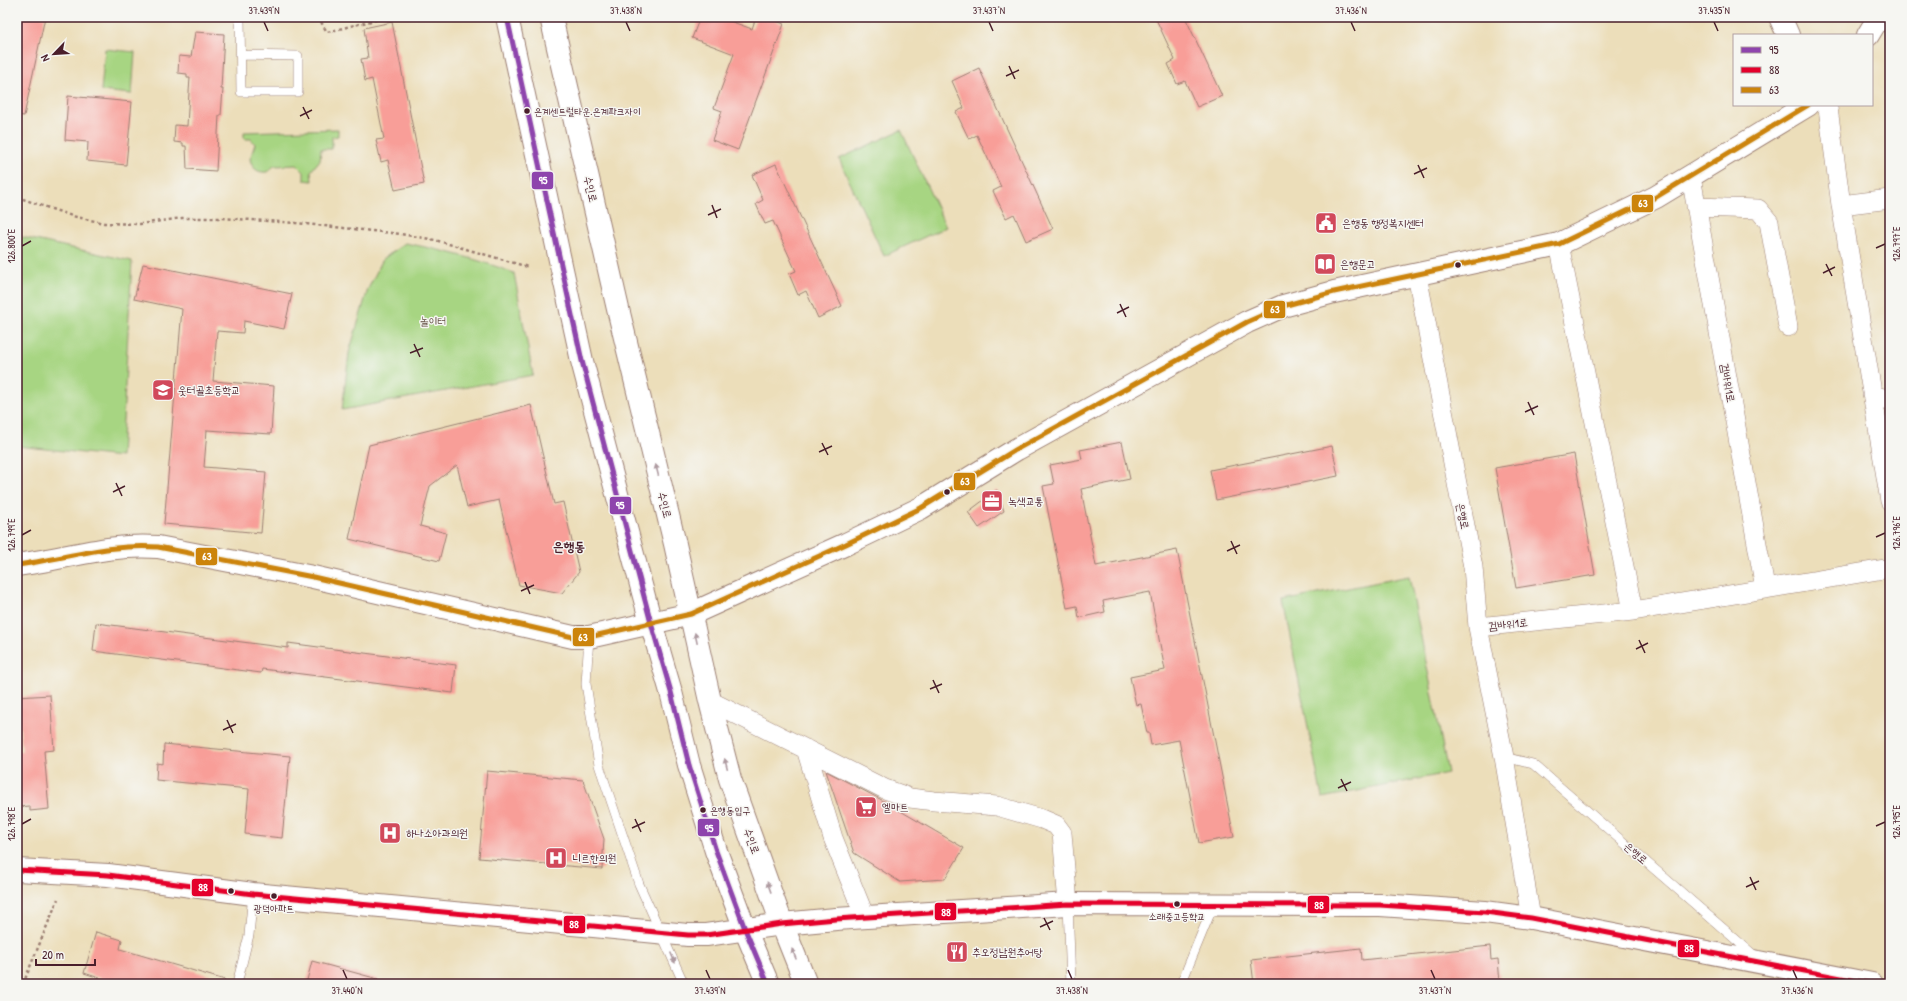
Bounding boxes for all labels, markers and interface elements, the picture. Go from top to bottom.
text: 37.439°N [248,4,280,17]
text: 37.438°N [610,4,642,17]
text: 37.437°N [973,4,1005,17]
text: 37.436°N [1335,4,1367,17]
text: 37.435°N [1698,4,1730,17]
north arrow [34,34,74,74]
legend [1733,34,1873,106]
text: 95 [1769,41,1778,58]
text: N [37,52,53,64]
text: 88 [1769,61,1779,78]
text: 63 [1769,81,1779,98]
place label: 은계센트럴타운.은계파크자이 [534,105,641,118]
marker: 은계센트럴타운.은계파크자이 [522,106,532,116]
line badge: 95 [531,171,554,190]
text: 95 [539,173,548,187]
street label: 수인로 [581,174,601,204]
line badge: 63 [1631,194,1654,213]
text: 63 [1638,196,1648,210]
public building icon: 은행동 행정복지센터 [1313,210,1339,236]
place label: 은행동 행정복지센터 [1342,216,1424,230]
text: 126.797°E [1890,226,1903,261]
text: 126.800°E [5,228,18,263]
library icon: 은행문고 [1312,251,1338,277]
place label: 은행문고 [1340,257,1375,271]
unlabelled marker [1453,260,1463,270]
line badge: 63 [1263,300,1286,319]
text: 63 [1270,302,1280,316]
park label: 놀이터 [420,314,446,328]
street label: 검바위1로 [1718,362,1738,404]
school or university icon: 웃터골초등학교 [150,377,176,403]
place label: 웃터골초등학교 [178,383,240,397]
one-way arrow [654,464,660,476]
line badge: 63 [953,472,976,491]
text: 63 [960,474,970,488]
unlabelled marker [942,487,952,497]
office icon: 녹색교통 [979,488,1005,514]
street label: 수인로 [655,490,675,520]
place label: 녹색교통 [1008,494,1044,508]
line badge: 95 [609,496,632,515]
text: 95 [616,498,625,512]
street label: 은행로 [1454,502,1472,531]
text: 126.796°E [1890,516,1903,550]
text: 126.799°E [5,518,18,552]
district label: 은행동 [553,537,585,555]
line badge: 63 [195,547,218,566]
text: 63 [202,549,212,563]
street label: 검바위1로 [1488,615,1528,633]
line badge: 63 [572,627,595,647]
text: 63 [578,630,588,644]
one-way arrow [693,632,699,644]
one-way arrow [723,758,729,770]
supermarket icon: 엘마트 [853,794,879,820]
place label: 엘마트 [882,800,909,814]
place label: 은행동입구 [710,804,750,817]
text: 126.795°E [1890,804,1903,839]
marker: 은행동입구 [698,805,708,815]
text: 126.798°E [5,806,18,841]
line badge: 95 [697,818,720,837]
hospital icon: 하나소아과의원 [377,820,403,846]
text: 95 [705,821,714,835]
place label: 하나소아과의원 [406,826,468,840]
street label: 수인로 [741,826,763,856]
street label: 은행로 [1621,839,1651,867]
hospital icon: 니르한의원 [543,845,569,871]
place label: 니르한의원 [572,851,616,865]
line badge: 88 [191,878,214,897]
text: 88 [198,880,208,894]
one-way arrow [765,881,771,893]
unlabelled marker [226,886,236,896]
marker: 광덕아파트 [269,891,279,901]
line badge: 88 [1307,895,1330,914]
text: 88 [1314,898,1324,912]
marker: 소래중고등학교 [1172,899,1182,909]
place label: 광덕아파트 [254,902,294,915]
line badge: 88 [934,902,957,921]
text: 88 [941,905,951,919]
place label: 소래중고등학교 [1149,910,1205,923]
line badge: 88 [563,915,586,934]
text: 88 [569,917,579,931]
restaurant icon: 추오정남원추어탕 [944,939,970,965]
line badge: 88 [1677,939,1700,958]
scale bar [36,941,95,967]
text: 88 [1684,941,1694,955]
place label: 추오정남원추어탕 [972,945,1043,959]
text: 20 m [42,946,64,963]
one-way arrow [791,948,797,960]
one-way arrow [670,953,676,964]
text: 37.440°N [331,984,363,997]
text: 37.439°N [694,984,726,997]
text: 37.438°N [1056,984,1088,997]
text: 37.437°N [1419,984,1451,997]
text: 37.436°N [1781,984,1813,997]

